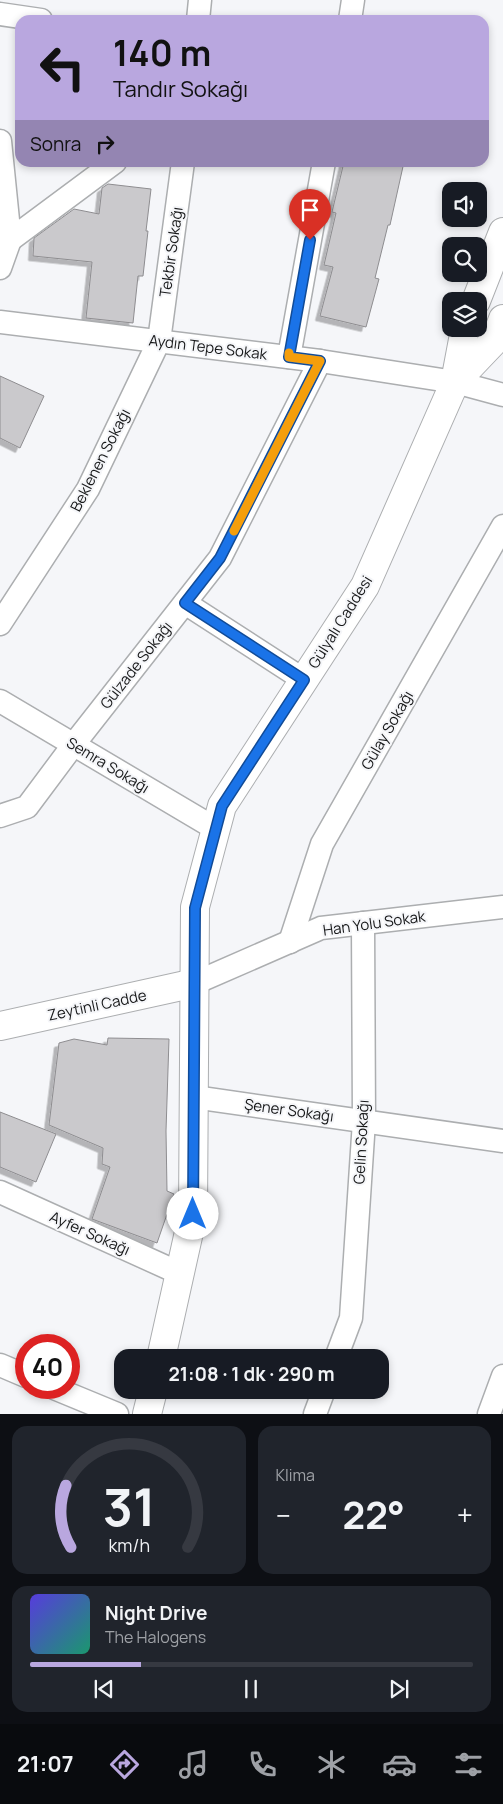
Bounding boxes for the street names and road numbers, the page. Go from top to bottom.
street label: Tekbir Sokağı [154,205,188,299]
street label: Aydın Tepe Sokak [148,329,269,365]
street label: Beklenen Sokağı [65,405,135,515]
street label: Gülyalı Caddesi [303,572,377,672]
street label: Gülzade Sokağı [95,617,177,713]
street label: Gülay Sokağı [356,687,418,773]
street label: Semra Sokağı [63,732,153,798]
street label: Han Yolu Sokak [321,905,427,941]
street label: Zeytinli Cadde [46,984,148,1026]
street label: Şener Sokağı [243,1093,335,1127]
street label: Gelin Sokağı [348,1099,374,1185]
street label: Ayfer Sokağı [47,1206,133,1260]

